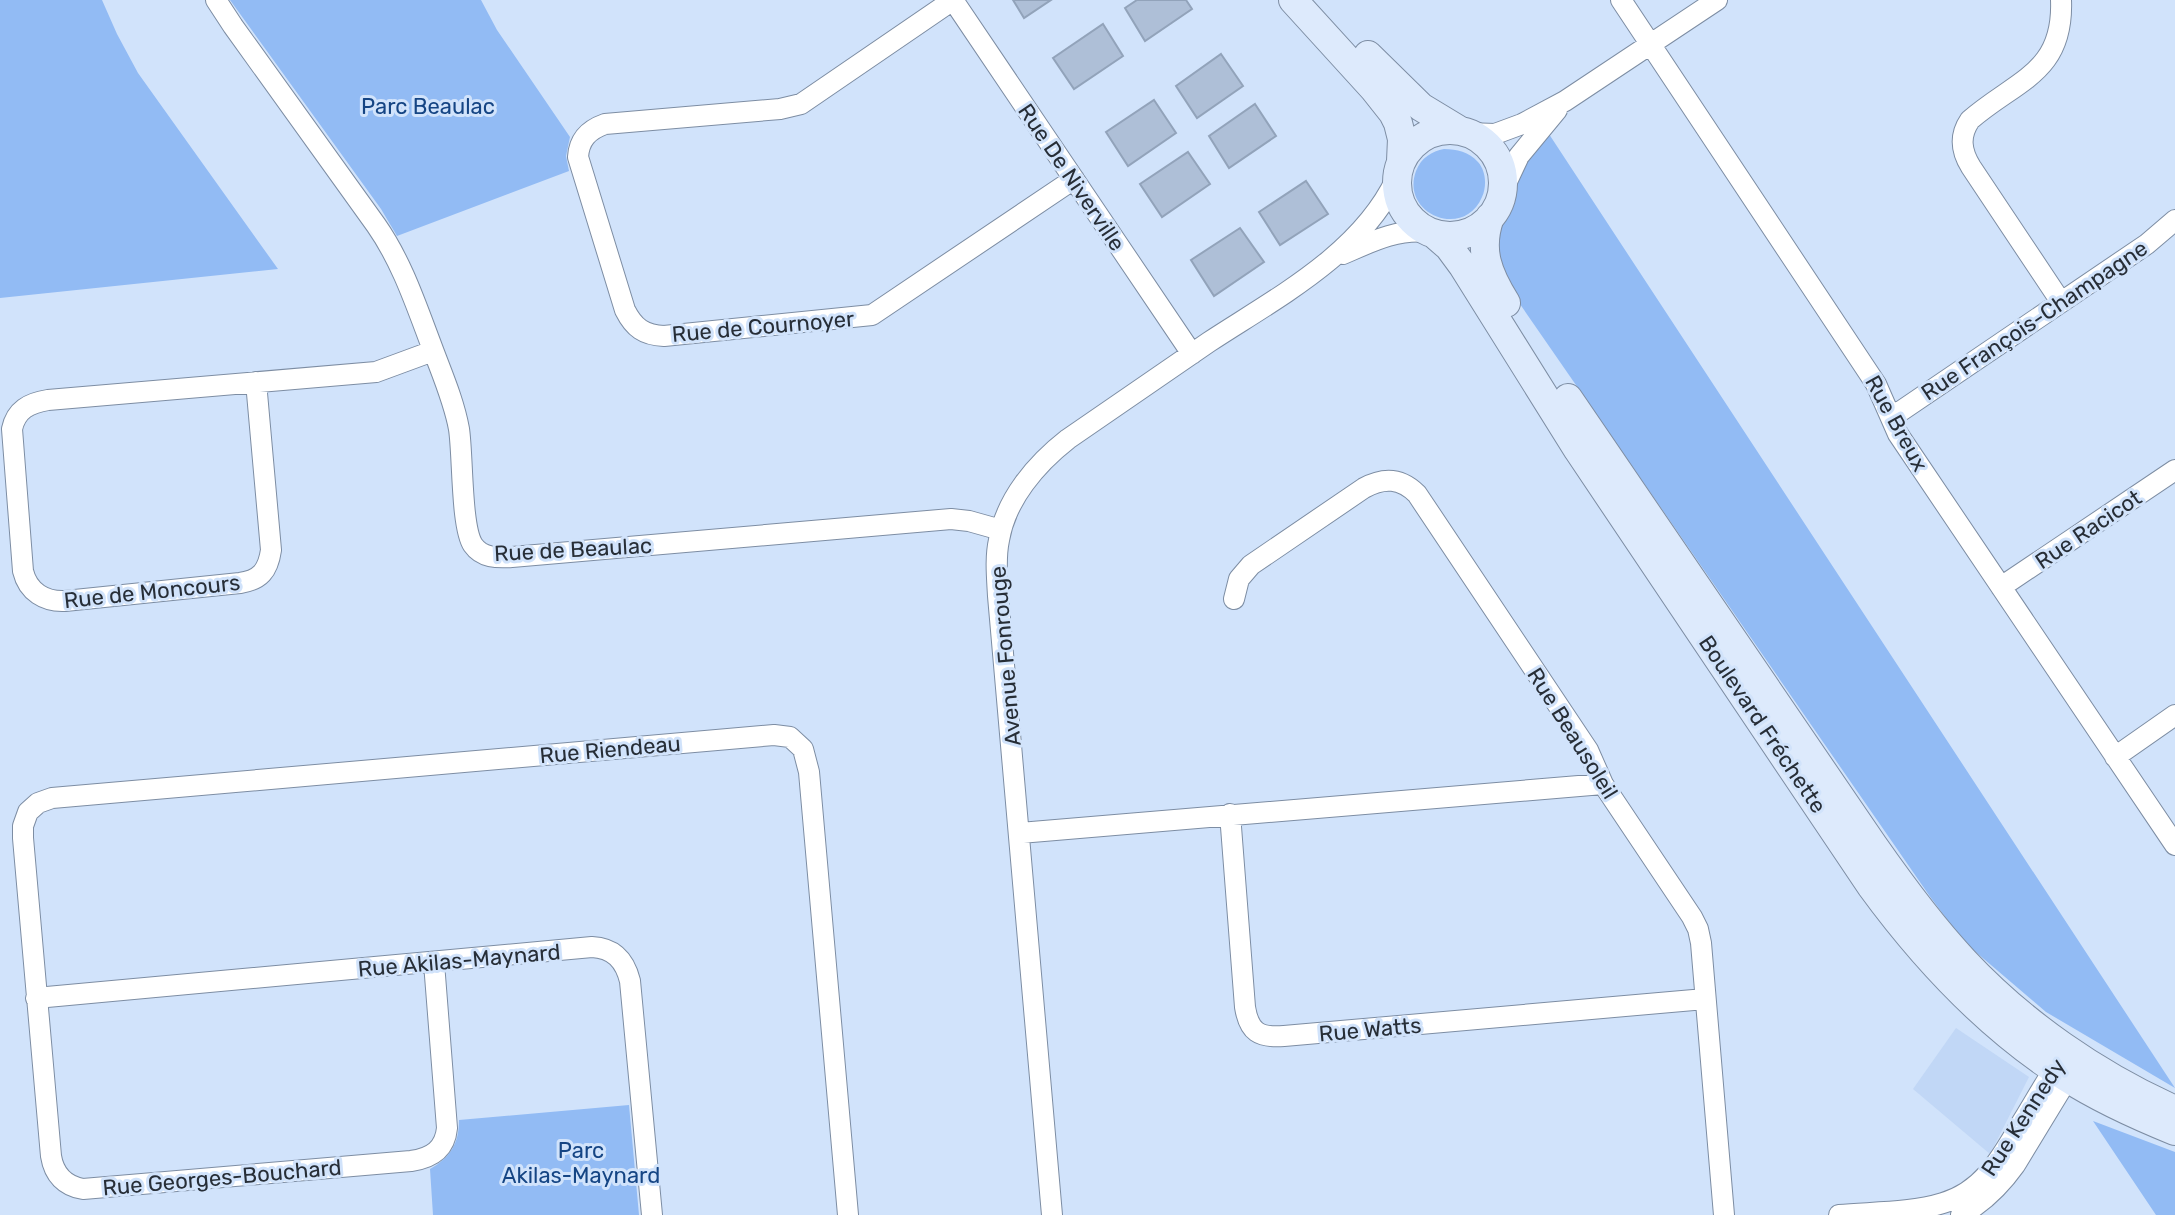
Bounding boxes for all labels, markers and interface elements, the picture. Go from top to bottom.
park label: Parc Beaulac [361,93,495,120]
street label: Rue De Niverville [1012,98,1131,256]
street label: Rue François-Champagne [1916,235,2153,406]
street label: Rue de Cournoyer [671,305,856,348]
street label: Rue Breux [1859,370,1934,476]
street label: Rue Racicot [2030,484,2147,575]
street label: Rue de Beaulac [493,532,653,567]
street label: Avenue Fonrouge [984,565,1027,747]
street label: Rue de Moncours [63,569,242,614]
street label: Boulevard Fréchette [1693,630,1832,818]
street label: Rue Beausoleil [1521,663,1624,804]
street label: Rue Riendeau [538,730,682,769]
street label: Rue Akilas-Maynard [357,938,562,983]
street label: Rue Watts [1318,1012,1422,1047]
street label: Rue Kennedy [1975,1054,2071,1181]
park label: Parc Akilas-Maynard [502,1137,660,1189]
street label: Rue Georges-Bouchard [101,1154,343,1201]

